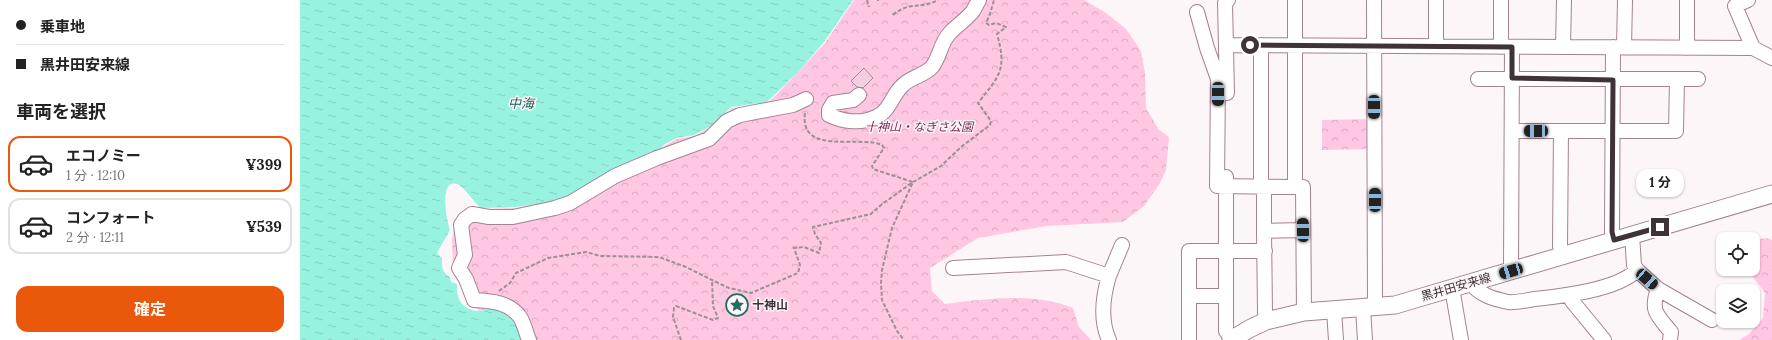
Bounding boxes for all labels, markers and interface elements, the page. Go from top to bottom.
text: 乗車地 [40,17,85,36]
route start [1241,36,1259,54]
text: 黒井田安来線 [40,55,130,74]
car [1212,82,1224,106]
water label: 中海 [508,95,536,112]
car [1368,95,1380,119]
text: 車両を選択 [16,100,106,123]
park label: 十神山・なぎさ公園 [865,119,975,134]
car [1524,125,1548,137]
icon: car [18,146,54,182]
text: エコノミー [66,146,141,165]
text: ¥399 [245,155,282,174]
text: 1 分 · 12:10 [66,167,125,184]
callout: 1 分 [1636,169,1684,197]
text: 1 分 [1649,174,1671,191]
car [1369,188,1381,212]
icon: car [18,208,54,244]
text: コンフォート [66,208,156,227]
text: ¥539 [246,217,282,236]
car [1297,218,1309,242]
route end [1651,218,1669,236]
text: 2 分 · 12:11 [66,229,124,246]
map controls [1716,232,1760,328]
button: locate [1716,232,1760,276]
car [1498,262,1524,280]
car [1634,267,1660,291]
street label: 黒井田安来線 [1419,269,1493,304]
button: layers [1716,284,1760,328]
button: 確定 [16,286,284,332]
place icon: 十神山 [724,292,750,318]
place label: 十神山 [752,297,788,312]

